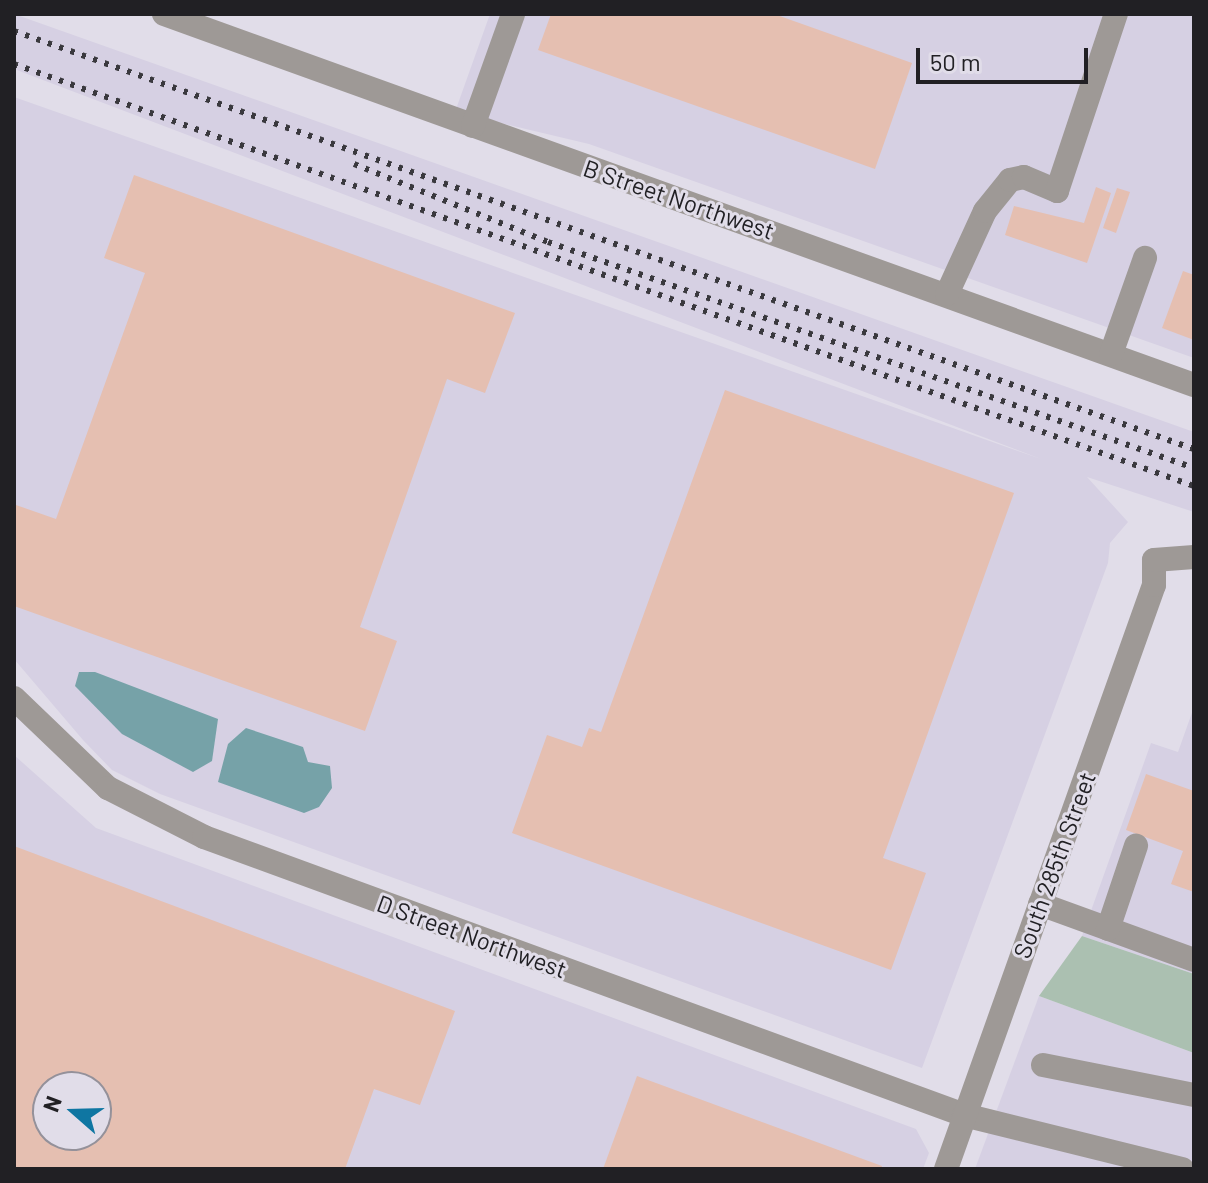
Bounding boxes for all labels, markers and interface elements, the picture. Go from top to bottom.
scale bar [920,32,1092,82]
text: 50 m [930,47,981,76]
street label: B Street Northwest [580,153,778,245]
street label: South 285th Street [1007,768,1101,962]
street label: D Street Northwest [373,888,571,984]
north arrow [32,1071,112,1151]
text: N [37,1092,66,1115]

